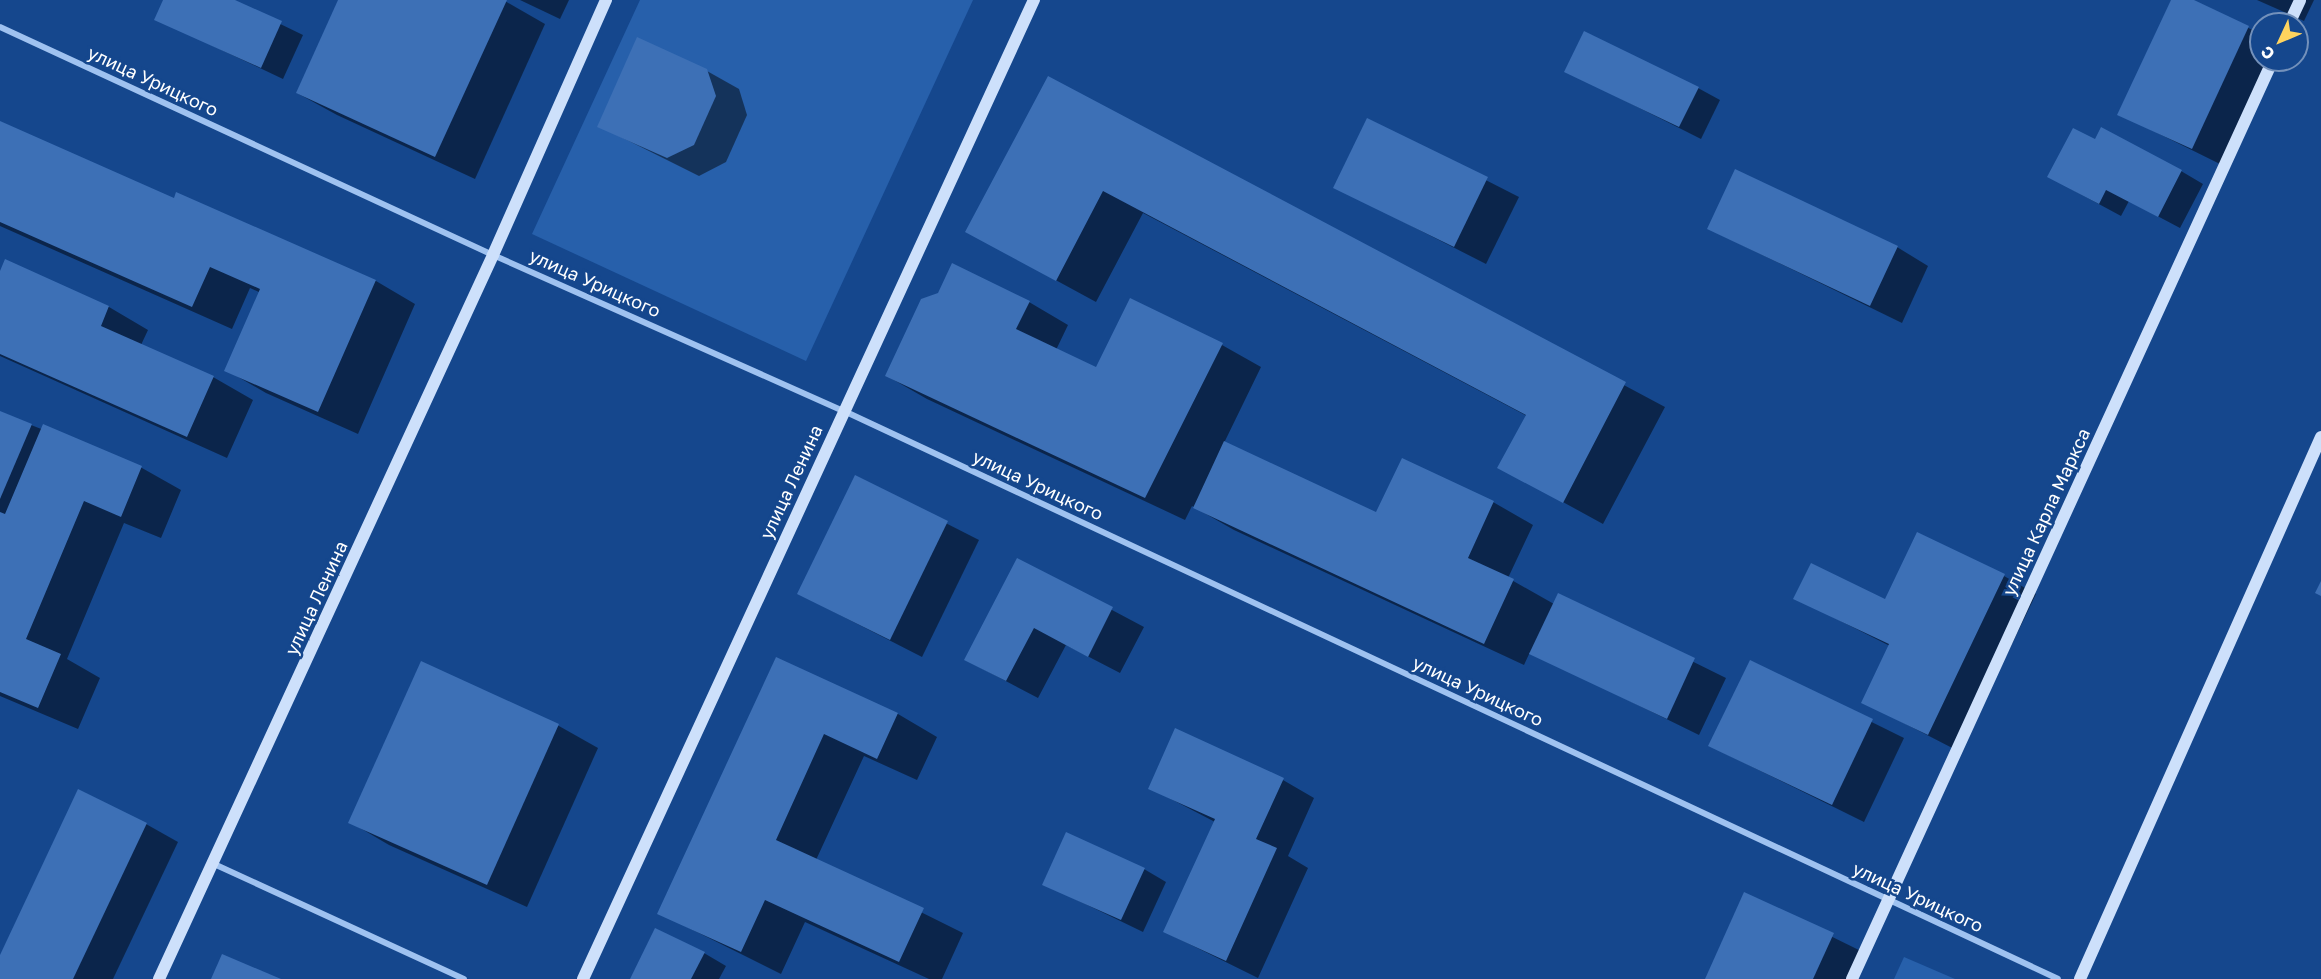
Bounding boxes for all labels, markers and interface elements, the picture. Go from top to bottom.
north arrow [2249,12,2309,72]
street label: улица Урицкого [84,41,222,121]
text: С [2256,42,2279,64]
street label: улица Урицкого [526,244,664,322]
street label: улица Ленина [755,421,827,543]
street label: улица Карла Маркса [1998,425,2094,599]
street label: улица Урицкого [969,445,1107,525]
street label: улица Ленина [280,537,352,659]
street label: улица Урицкого [1409,651,1547,731]
street label: улица Урицкого [1849,857,1987,937]

